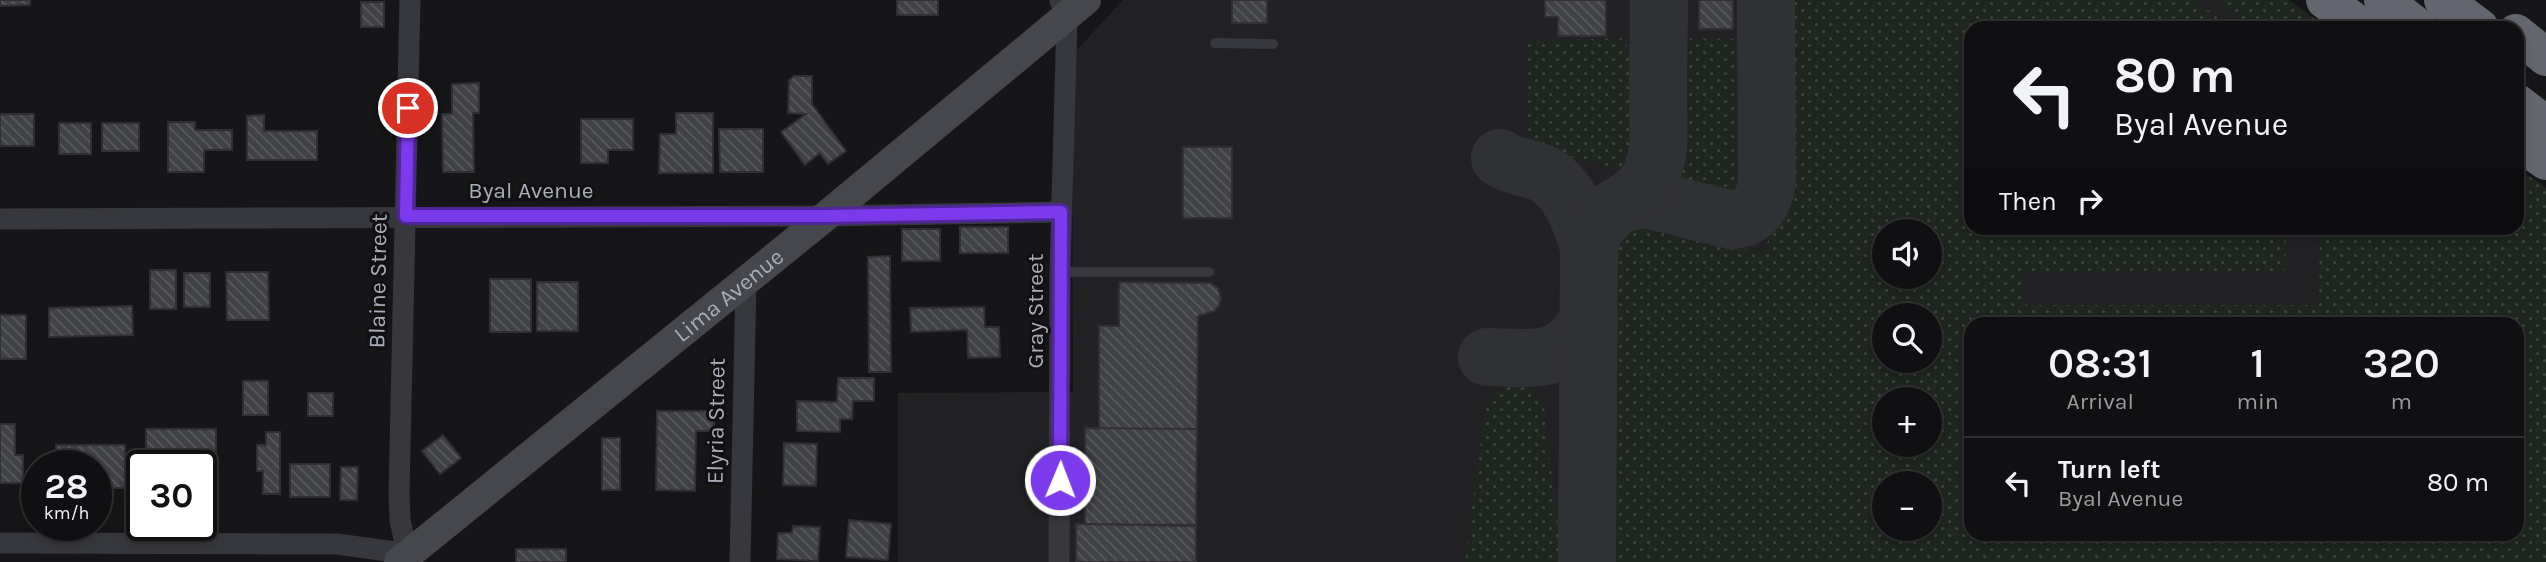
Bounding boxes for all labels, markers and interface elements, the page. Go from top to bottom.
text: 80 m [2114,47,2236,104]
icon: left [1999,49,2090,140]
pin [378,78,438,138]
icon: arrive [389,89,427,127]
text: Byal Avenue [2114,106,2288,143]
street label: Byal Avenue [468,177,594,204]
icon: right [2071,182,2109,220]
text: Then [1999,186,2057,217]
street label: Blaine Street [363,213,393,348]
map controls [1872,219,1942,541]
button: sound [1872,219,1942,289]
street label: Lima Avenue [668,243,789,347]
street label: Gray Street [1022,253,1049,369]
button: search [1872,303,1942,373]
text: 08:31 [2048,338,2152,388]
text: 1 [2250,338,2265,388]
text: 320 [2363,338,2440,388]
street label: Elyria Street [701,357,731,484]
button: + [1872,387,1942,457]
text: Arrival [2067,388,2134,415]
text: min [2236,388,2279,415]
text: m [2391,388,2412,415]
position arrow [1023,443,1097,517]
speed limit sign: 30 [126,450,217,541]
text: Turn left [2058,454,2160,485]
icon: left [1999,464,2037,502]
text: 28 [45,466,88,507]
text: 80 m [2427,467,2489,498]
button: − [1872,471,1942,541]
text: Byal Avenue [2058,485,2183,512]
text: km/h [44,502,89,524]

